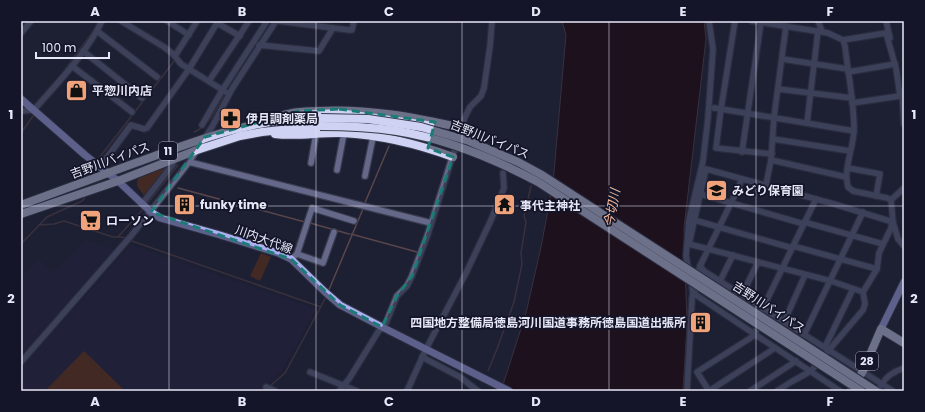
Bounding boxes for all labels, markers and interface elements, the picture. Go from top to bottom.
text: A [90,2,100,21]
text: B [238,2,247,21]
text: C [384,2,394,21]
text: D [531,2,541,21]
text: E [679,2,687,21]
text: F [826,2,834,21]
scale bar [36,34,109,60]
text: 100 m [42,39,76,56]
shop icon: 平惣川内店 [64,77,90,103]
place label: 平惣川内店 [92,82,152,99]
text: 1 [9,105,13,124]
pharmacy icon: 伊月調剤薬局 [218,105,244,131]
text: 1 [912,105,916,124]
place label: 伊月調剤薬局 [246,110,318,127]
street label: 吉野川バイパス [448,115,532,163]
street label: 吉野川バイパス [68,138,152,182]
road number: 11 [159,142,177,160]
school or university icon: みどり保育園 [703,177,729,203]
place label: みどり保育園 [732,182,804,199]
water label: 今切川 [599,185,625,229]
building icon: funky time [172,191,198,217]
temple icon: 事代主神社 [492,192,518,218]
place label: funky time [200,196,267,213]
place label: 事代主神社 [520,197,580,214]
supermarket icon: ローソン [78,207,104,233]
place label: ローソン [106,212,154,229]
street label: 川内大代線 [233,221,295,257]
street label: 吉野川バイパス [729,277,809,337]
text: 2 [7,289,15,308]
text: 2 [910,289,918,308]
building icon: 四国地方整備局徳島河川国道事務所徳島国道出張所 [688,309,714,335]
place label: 四国地方整備局徳島河川国道事務所徳島国道出張所 [410,314,686,331]
road number: 28 [856,352,878,370]
text: A [90,392,100,411]
text: B [238,392,247,411]
text: C [384,392,394,411]
text: D [531,392,541,411]
text: E [679,392,687,411]
text: F [826,392,834,411]

